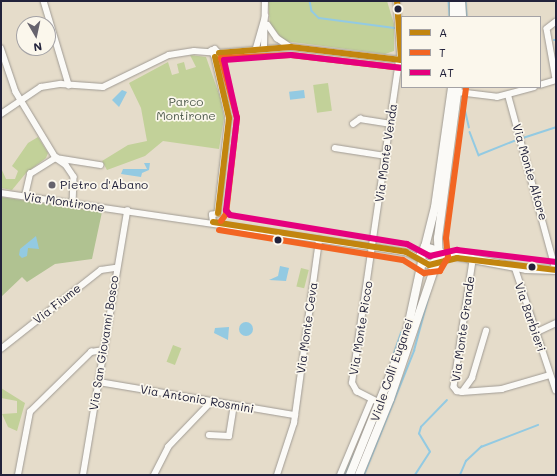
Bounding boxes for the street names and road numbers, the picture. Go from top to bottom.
street label: Via Monte Venda [372,103,400,203]
street label: Via Monte Altore [509,122,551,222]
street label: Via Montirone [22,189,106,215]
street label: Via San Giovanni Bosco [86,275,122,411]
street label: Via Monte Grande [448,275,478,383]
street label: Via Monte Ricco [346,280,376,376]
street label: Via Fiume [30,281,84,327]
street label: Via Monte Ceva [293,281,321,375]
street label: Via Barbieri [511,281,549,353]
street label: Viale Colli Euganei [368,317,416,423]
street label: Via Antonio Rosmini [139,382,255,416]

